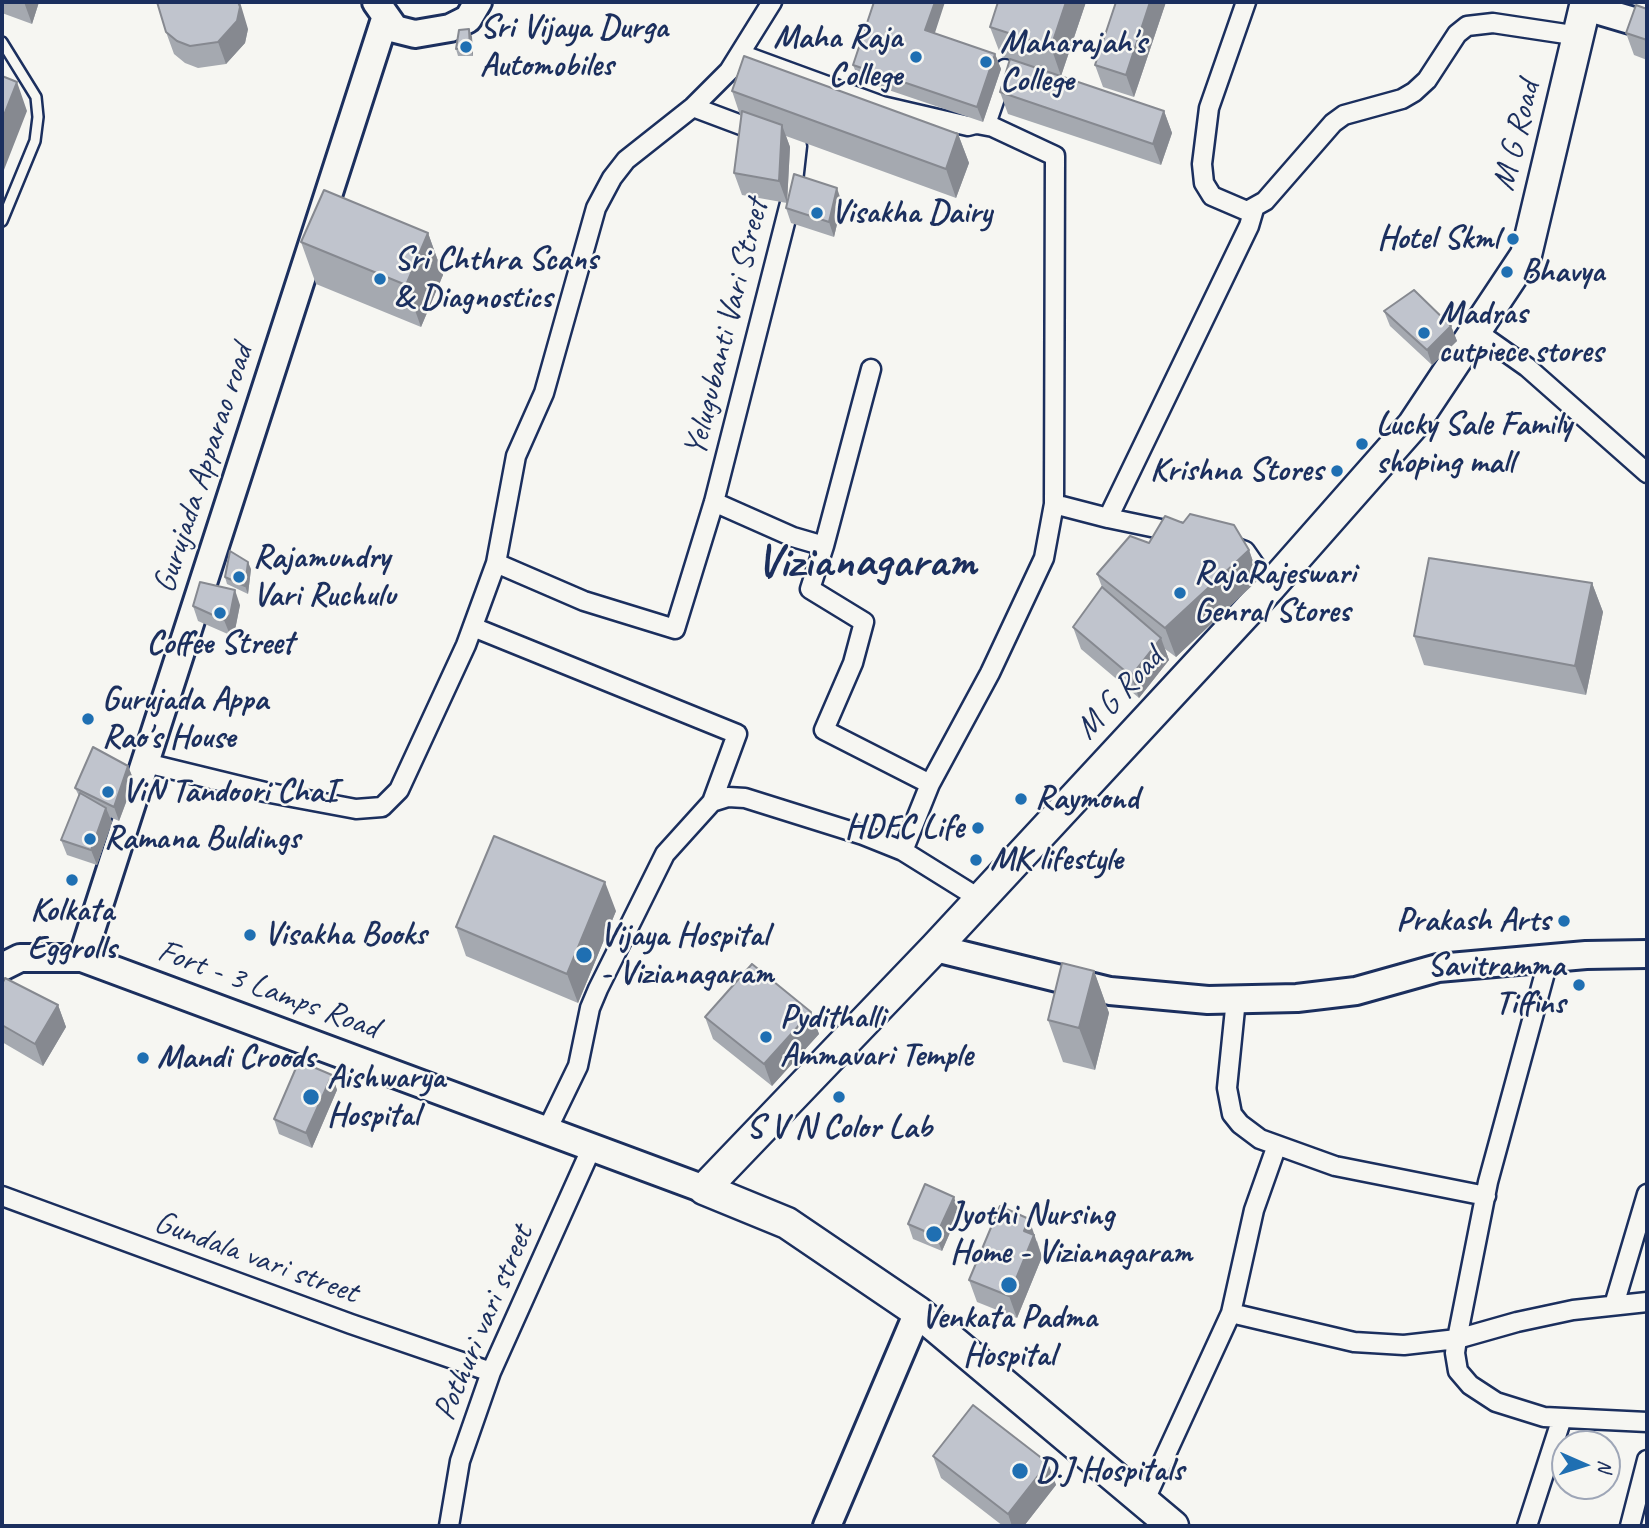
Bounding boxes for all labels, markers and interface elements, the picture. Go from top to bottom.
place label: Sri Vijaya Durga Automobiles [480,8,668,86]
place label: Maha Raja College [773,18,902,96]
place label: Maharajah's College [1000,23,1146,101]
marker: Sri Vijaya Durga Automobiles [458,39,474,55]
marker: Maha Raja College [908,49,924,65]
marker: Maharajah's College [978,54,994,70]
street label: M G Road [1484,77,1550,195]
place label: Visakha Dairy [831,193,992,233]
street label: Yelugubanti Vari Street [676,196,778,460]
marker: Visakha Dairy [809,205,825,221]
place label: Hotel Skml [1377,219,1499,259]
marker: Hotel Skml [1505,231,1521,247]
place label: Sri Chthra Scans & Diagnostics [394,240,598,318]
place label: Bhavya [1521,252,1604,292]
marker: Bhavya [1499,264,1515,280]
marker: Sri Chthra Scans & Diagnostics [372,271,388,287]
place label: Madras cutpiece stores [1438,294,1603,372]
marker: Madras cutpiece stores [1416,325,1432,341]
street label: Gurujada Apparao road [145,340,263,598]
place label: Lucky Sale Family shoping mall [1376,405,1572,483]
marker: Lucky Sale Family shoping mall [1354,436,1370,452]
place label: Krishna Stores [1150,451,1323,491]
marker: Krishna Stores [1329,463,1345,479]
district label: Vizianagaram [756,536,976,592]
place label: Rajamundry Vari Ruchulu [253,538,395,616]
place label: RajaRajeswari Genral Stores [1194,554,1356,632]
marker: Rajamundry Vari Ruchulu [231,569,247,585]
marker: RajaRajeswari Genral Stores [1172,585,1188,601]
marker: Coffee Street [212,605,228,621]
place label: Coffee Street [147,624,293,664]
street label: M G Road [1068,640,1172,748]
place label: Gurujada Appa Rao's House [102,680,268,758]
marker: Gurujada Appa Rao's House [80,711,96,727]
place label: ViN Tandoori ChaI [122,772,337,812]
place label: Raymond [1035,779,1138,819]
marker: ViN Tandoori ChaI [100,784,116,800]
marker: Raymond [1013,791,1029,807]
place label: HDFC Life [845,808,964,848]
place label: Ramana Buldings [104,819,300,859]
marker: HDFC Life [970,820,986,836]
marker: Ramana Buldings [82,831,98,847]
place label: MK lifestyle [990,840,1123,880]
marker: MK lifestyle [968,852,984,868]
marker: Kolkata Eggrolls [64,872,80,888]
place label: Kolkata Eggrolls [28,891,116,969]
place label: Prakash Arts [1396,901,1550,941]
marker: Prakash Arts [1556,913,1572,929]
place label: Visakha Books [264,915,426,955]
place label: Vijaya Hospital - Vizianagaram [600,916,773,994]
marker: Visakha Books [242,927,258,943]
street label: Fort - 3 Lamps Road [152,932,384,1048]
marker: Vijaya Hospital - Vizianagaram [574,945,594,965]
place label: Savitramma Tiffins [1427,946,1565,1024]
marker: Savitramma Tiffins [1571,977,1587,993]
place label: Pydithalli Ammavari Temple [780,998,973,1076]
marker: Pydithalli Ammavari Temple [758,1029,774,1045]
place label: Mandi Croods [157,1038,315,1078]
marker: Mandi Croods [135,1050,151,1066]
place label: Aishwarya Hospital [327,1058,445,1136]
marker: Aishwarya Hospital [301,1087,321,1107]
marker: S V N Color Lab [831,1089,847,1105]
place label: S V N Color Lab [746,1108,932,1148]
place label: Jyothi Nursing Home - Vizianagaram [950,1195,1192,1273]
street label: Gundala vari street [149,1203,363,1313]
street label: Pothuri vari street [425,1220,543,1426]
marker: Jyothi Nursing Home - Vizianagaram [924,1224,944,1244]
marker: Venkata Padma Hospital [999,1275,1019,1295]
place label: Venkata Padma Hospital [921,1298,1097,1376]
north arrow [1551,1430,1621,1500]
place label: D.J Hospitals [1036,1451,1184,1491]
text: N [1593,1459,1617,1472]
marker: D.J Hospitals [1010,1461,1030,1481]

